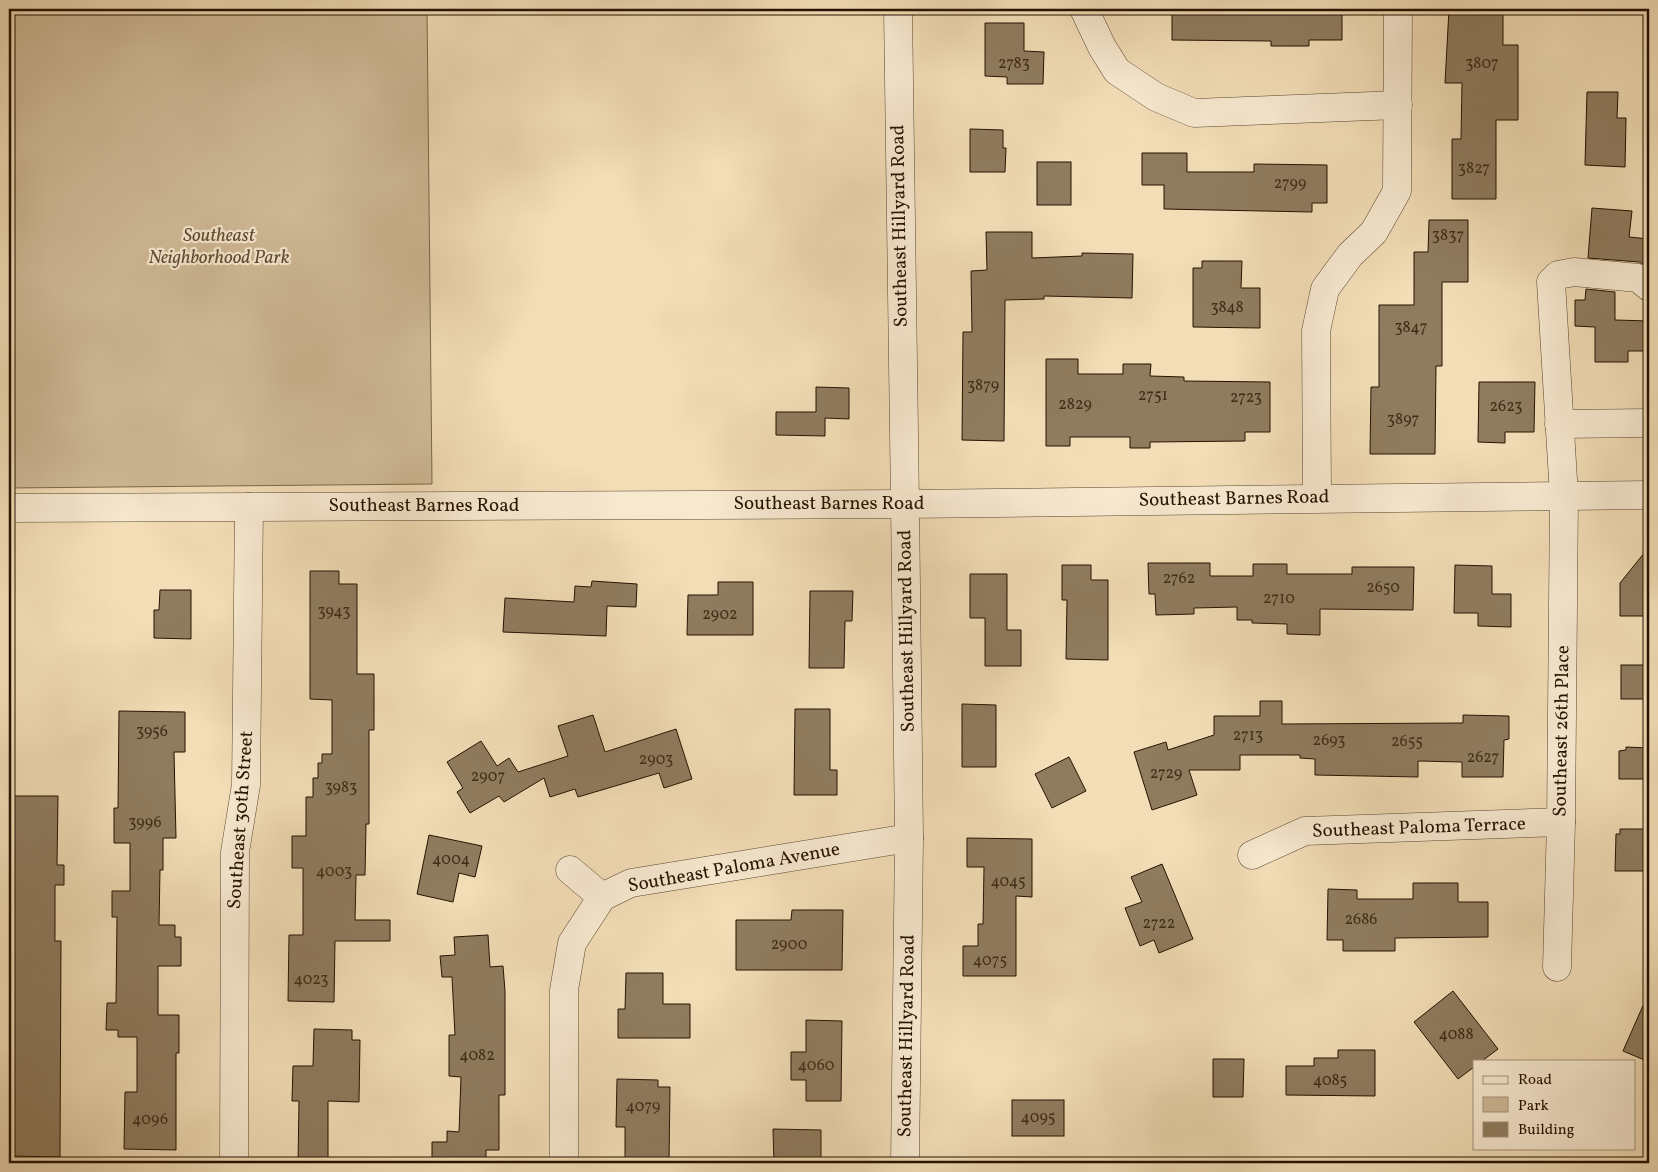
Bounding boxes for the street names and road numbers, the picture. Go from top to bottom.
street label: Southeast Hillyard Road [885,124,915,328]
street label: Southeast Barnes Road [1138,484,1330,514]
street label: Southeast Barnes Road [734,491,924,517]
street label: Southeast Barnes Road [329,493,519,519]
street label: Southeast Hillyard Road [892,529,922,733]
street label: Southeast 26th Place [1548,645,1576,817]
street label: Southeast 30th Street [222,730,260,910]
street label: Southeast Paloma Terrace [1312,811,1526,845]
street label: Southeast Paloma Avenue [626,837,842,899]
street label: Southeast Hillyard Road [892,934,922,1138]

